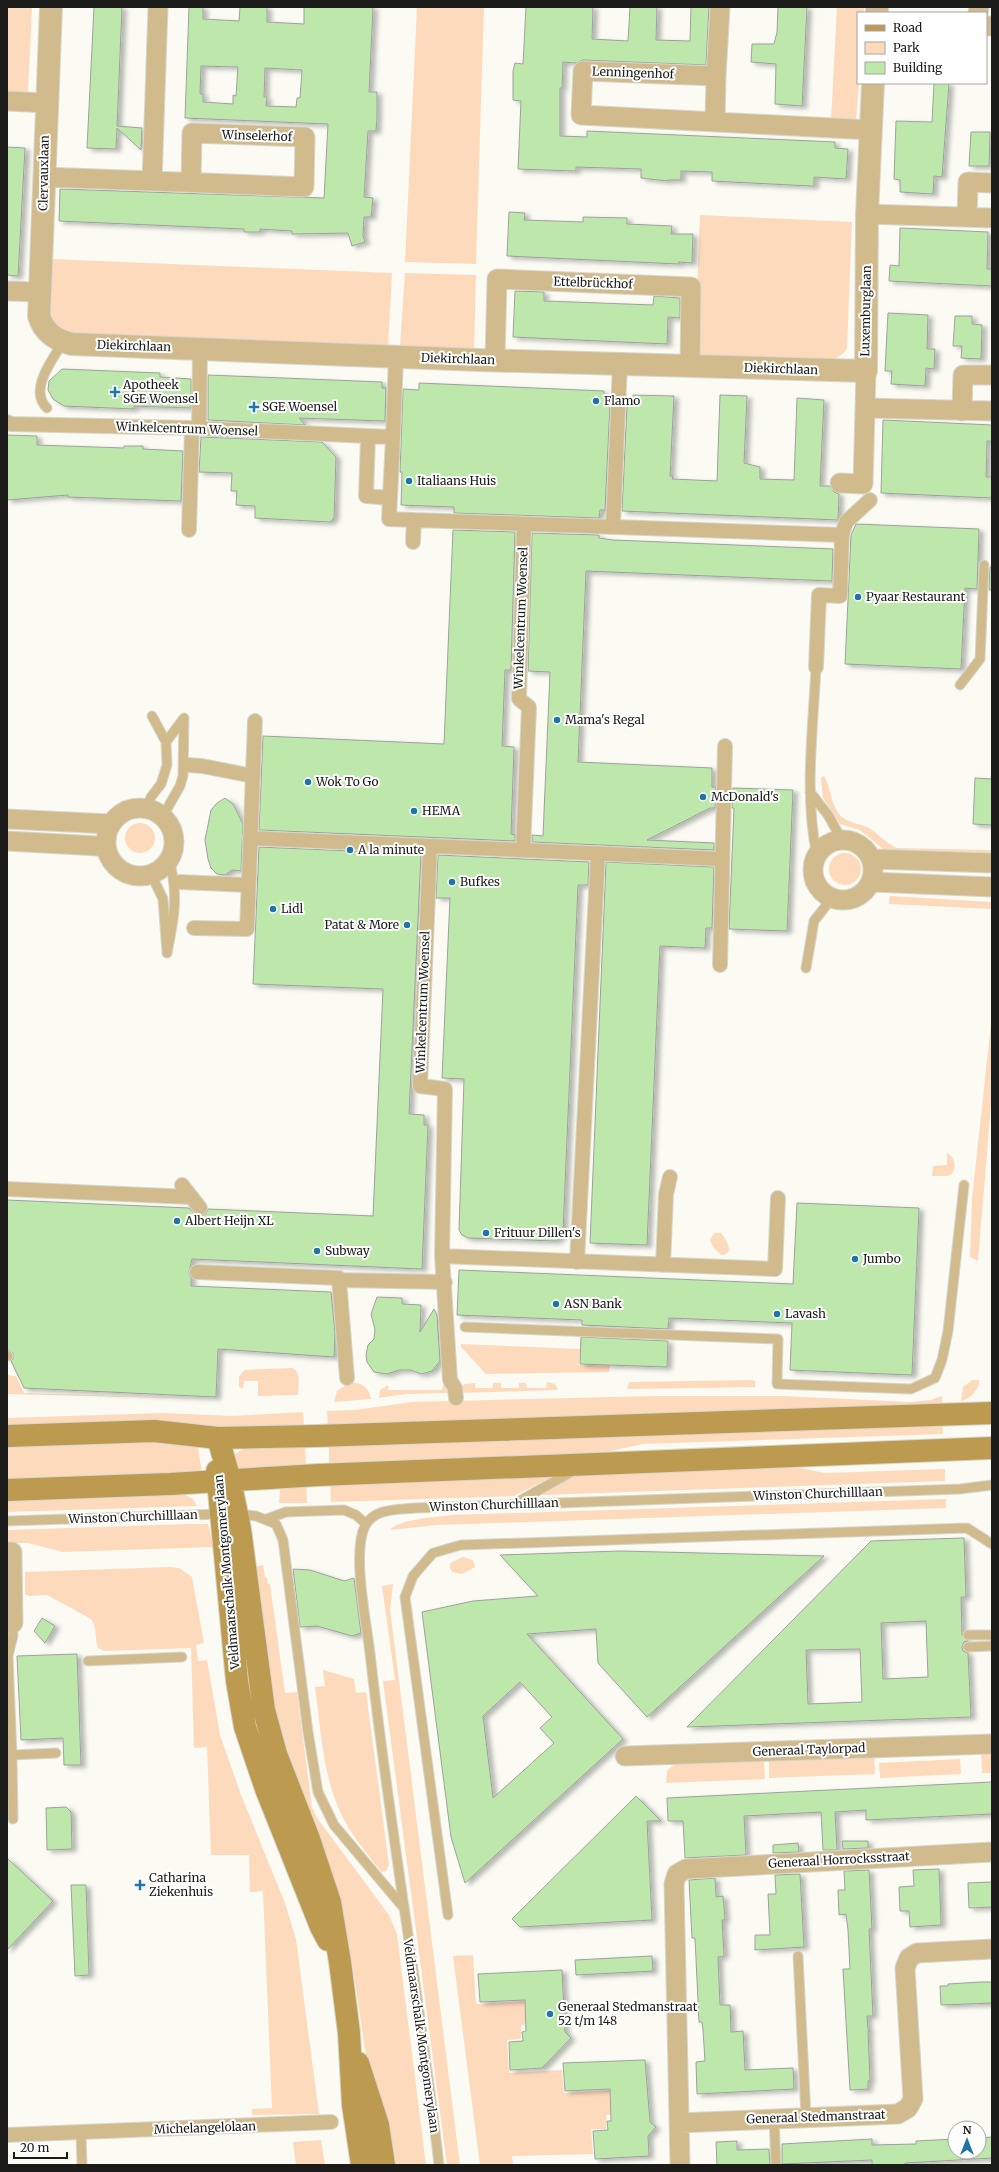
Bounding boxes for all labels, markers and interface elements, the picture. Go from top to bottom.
legend [857,12,987,84]
text: Road [893,20,922,35]
text: Park [893,40,920,55]
text: Building [893,60,943,75]
street label: Lenningenhof [592,64,675,81]
street label: Winselerhof [221,127,293,144]
street label: Clervauxlaan [35,135,52,211]
street label: Luxemburglaan [857,265,874,357]
street label: Ettelbrückhof [553,274,633,291]
street label: Diekirchlaan [97,337,171,354]
street label: Diekirchlaan [421,350,495,367]
street label: Diekirchlaan [744,360,818,377]
place label: Apotheek SGE Woensel [122,377,198,406]
marker: Apotheek SGE Woensel [110,387,120,397]
place label: Flamo [604,393,640,408]
marker: Flamo [591,396,601,406]
place label: SGE Woensel [262,399,337,414]
marker: SGE Woensel [249,402,259,412]
street label: Winkelcentrum Woensel [115,418,259,438]
place label: Italiaans Huis [417,473,496,488]
marker: Italiaans Huis [404,476,414,486]
street label: Winkelcentrum Woensel [510,546,530,690]
place label: Pyaar Restaurant [866,589,966,604]
marker: Pyaar Restaurant [853,592,863,602]
place label: Mama's Regal [565,712,645,727]
marker: Mama's Regal [552,715,562,725]
place label: Wok To Go [315,774,378,789]
marker: Wok To Go [303,777,313,787]
place label: McDonald's [711,789,779,804]
marker: McDonald's [698,792,708,802]
place label: HEMA [422,803,461,818]
marker: HEMA [409,806,419,816]
place label: A la minute [357,842,424,857]
marker: A la minute [345,845,355,855]
place label: Bufkes [460,874,500,889]
marker: Bufkes [447,877,457,887]
place label: Lidl [281,901,304,916]
marker: Lidl [268,904,278,914]
place label: Patat & More [324,917,399,932]
marker: Patat & More [402,920,412,930]
street label: Winkelcentrum Woensel [412,930,432,1074]
place label: Albert Heijn XL [184,1213,274,1228]
marker: Albert Heijn XL [172,1216,182,1226]
place label: Frituur Dillen's [494,1225,581,1240]
marker: Frituur Dillen's [481,1228,491,1238]
place label: Subway [325,1243,370,1258]
marker: Subway [312,1246,322,1256]
place label: Jumbo [862,1251,901,1266]
marker: Jumbo [850,1254,860,1264]
place label: ASN Bank [563,1296,622,1311]
marker: ASN Bank [551,1299,561,1309]
place label: Lavash [785,1306,826,1321]
marker: Lavash [772,1309,782,1319]
street label: Veldmaarschalk Montgomerylaan [211,1474,243,1671]
street label: Winston Churchilllaan [752,1484,883,1503]
street label: Winston Churchilllaan [428,1495,559,1514]
street label: Winston Churchilllaan [67,1507,198,1526]
street label: Generaal Taylorpad [752,1740,866,1759]
street label: Generaal Horrocksstraat [768,1848,910,1871]
place label: Catharina Ziekenhuis [149,1870,213,1899]
marker: Catharina Ziekenhuis [134,1879,146,1891]
street label: Veldmaarschalk Montgomerylaan [400,1937,443,2134]
place label: Generaal Stedmanstraat 52 t/m 148 [558,1999,698,2028]
marker: Generaal Stedmanstraat 52 t/m 148 [545,2009,555,2019]
street label: Generaal Stedmanstraat [746,2107,886,2126]
street label: Michelangelolaan [154,2118,256,2137]
north arrow [947,2120,987,2160]
text: N [963,2123,972,2137]
scale bar [14,2134,67,2160]
text: 20 m [20,2140,49,2155]

